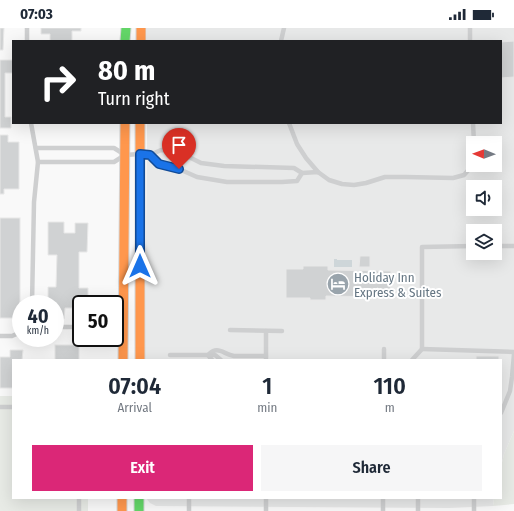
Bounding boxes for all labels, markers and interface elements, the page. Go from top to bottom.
text: 07:03 [20,5,53,23]
text: 80 m [98,54,155,87]
icon: right [32,56,84,108]
text: Turn right [98,88,170,110]
pin [162,128,196,169]
icon: arrive [168,134,190,156]
north arrow [466,136,502,172]
map controls [466,136,502,260]
button: sound [466,180,502,216]
button: layers [466,224,502,260]
position arrow [119,245,161,287]
place label: Holiday Inn Express & Suites [354,270,442,300]
hotel icon: Holiday Inn Express & Suites [325,271,351,297]
speed limit sign: 50 [72,295,124,347]
text: 40 [27,304,49,328]
text: km/h [27,325,49,337]
text: 07:04 [108,372,161,400]
text: 1 [262,372,272,400]
text: 110 [373,372,406,400]
text: Arrival [117,400,152,415]
text: min [257,400,277,415]
text: m [385,400,395,415]
button: Exit [32,445,253,491]
button: Share [261,445,482,491]

